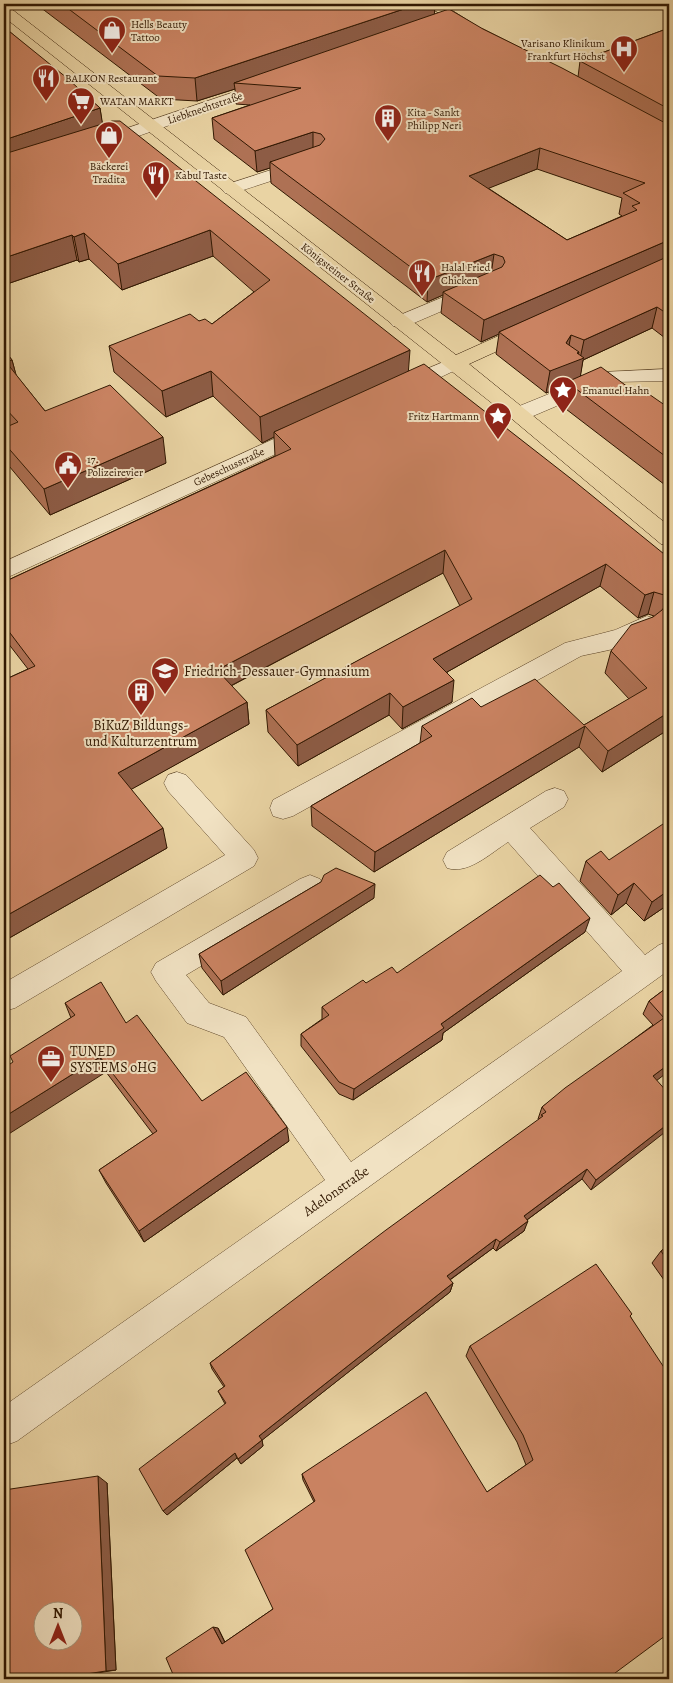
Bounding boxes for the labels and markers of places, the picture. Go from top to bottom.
shop icon: Hells Beauty Tattoo [97,15,127,54]
place label: Hells Beauty Tattoo [131,17,187,45]
hospital icon: Varisano Klinikum Frankfurt Höchst [609,34,639,73]
place label: Varisano Klinikum Frankfurt Höchst [520,36,605,64]
restaurant icon: BALKON Restaurant [31,63,61,102]
place label: BALKON Restaurant [65,71,157,86]
supermarket icon: WATAN MARKT [66,86,96,125]
place label: WATAN MARKT [99,94,174,109]
building icon: Kita - Sankt Philipp Neri [373,103,403,142]
place label: Kita - Sankt Philipp Neri [407,105,462,133]
shop icon: Bäckerei Tradita [94,120,124,159]
place label: Bäckerei Tradita [90,159,128,187]
restaurant icon: Kabul Taste [141,160,171,199]
place label: Kabul Taste [175,168,227,183]
restaurant icon: Halal Fried Chicken [407,258,437,297]
place label: Halal Fried Chicken [441,260,491,288]
place icon: Emanuel Hahn [548,375,578,414]
place label: Emanuel Hahn [582,383,649,398]
place icon: Fritz Hartmann [483,401,513,440]
place label: Fritz Hartmann [408,409,479,424]
public building icon: 17. Polizeirevier [53,450,83,489]
place label: 17. Polizeirevier [87,452,143,480]
school or university icon: Friedrich-Dessauer-Gymnasium [150,656,180,695]
place label: Friedrich-Dessauer-Gymnasium [184,662,370,681]
building icon: BiKuZ Bildungs- und Kulturzentrum [126,677,156,716]
place label: BiKuZ Bildungs- und Kulturzentrum [85,716,197,751]
place label: TUNED SYSTEMS oHG [70,1042,157,1077]
office icon: TUNED SYSTEMS oHG [36,1044,66,1083]

